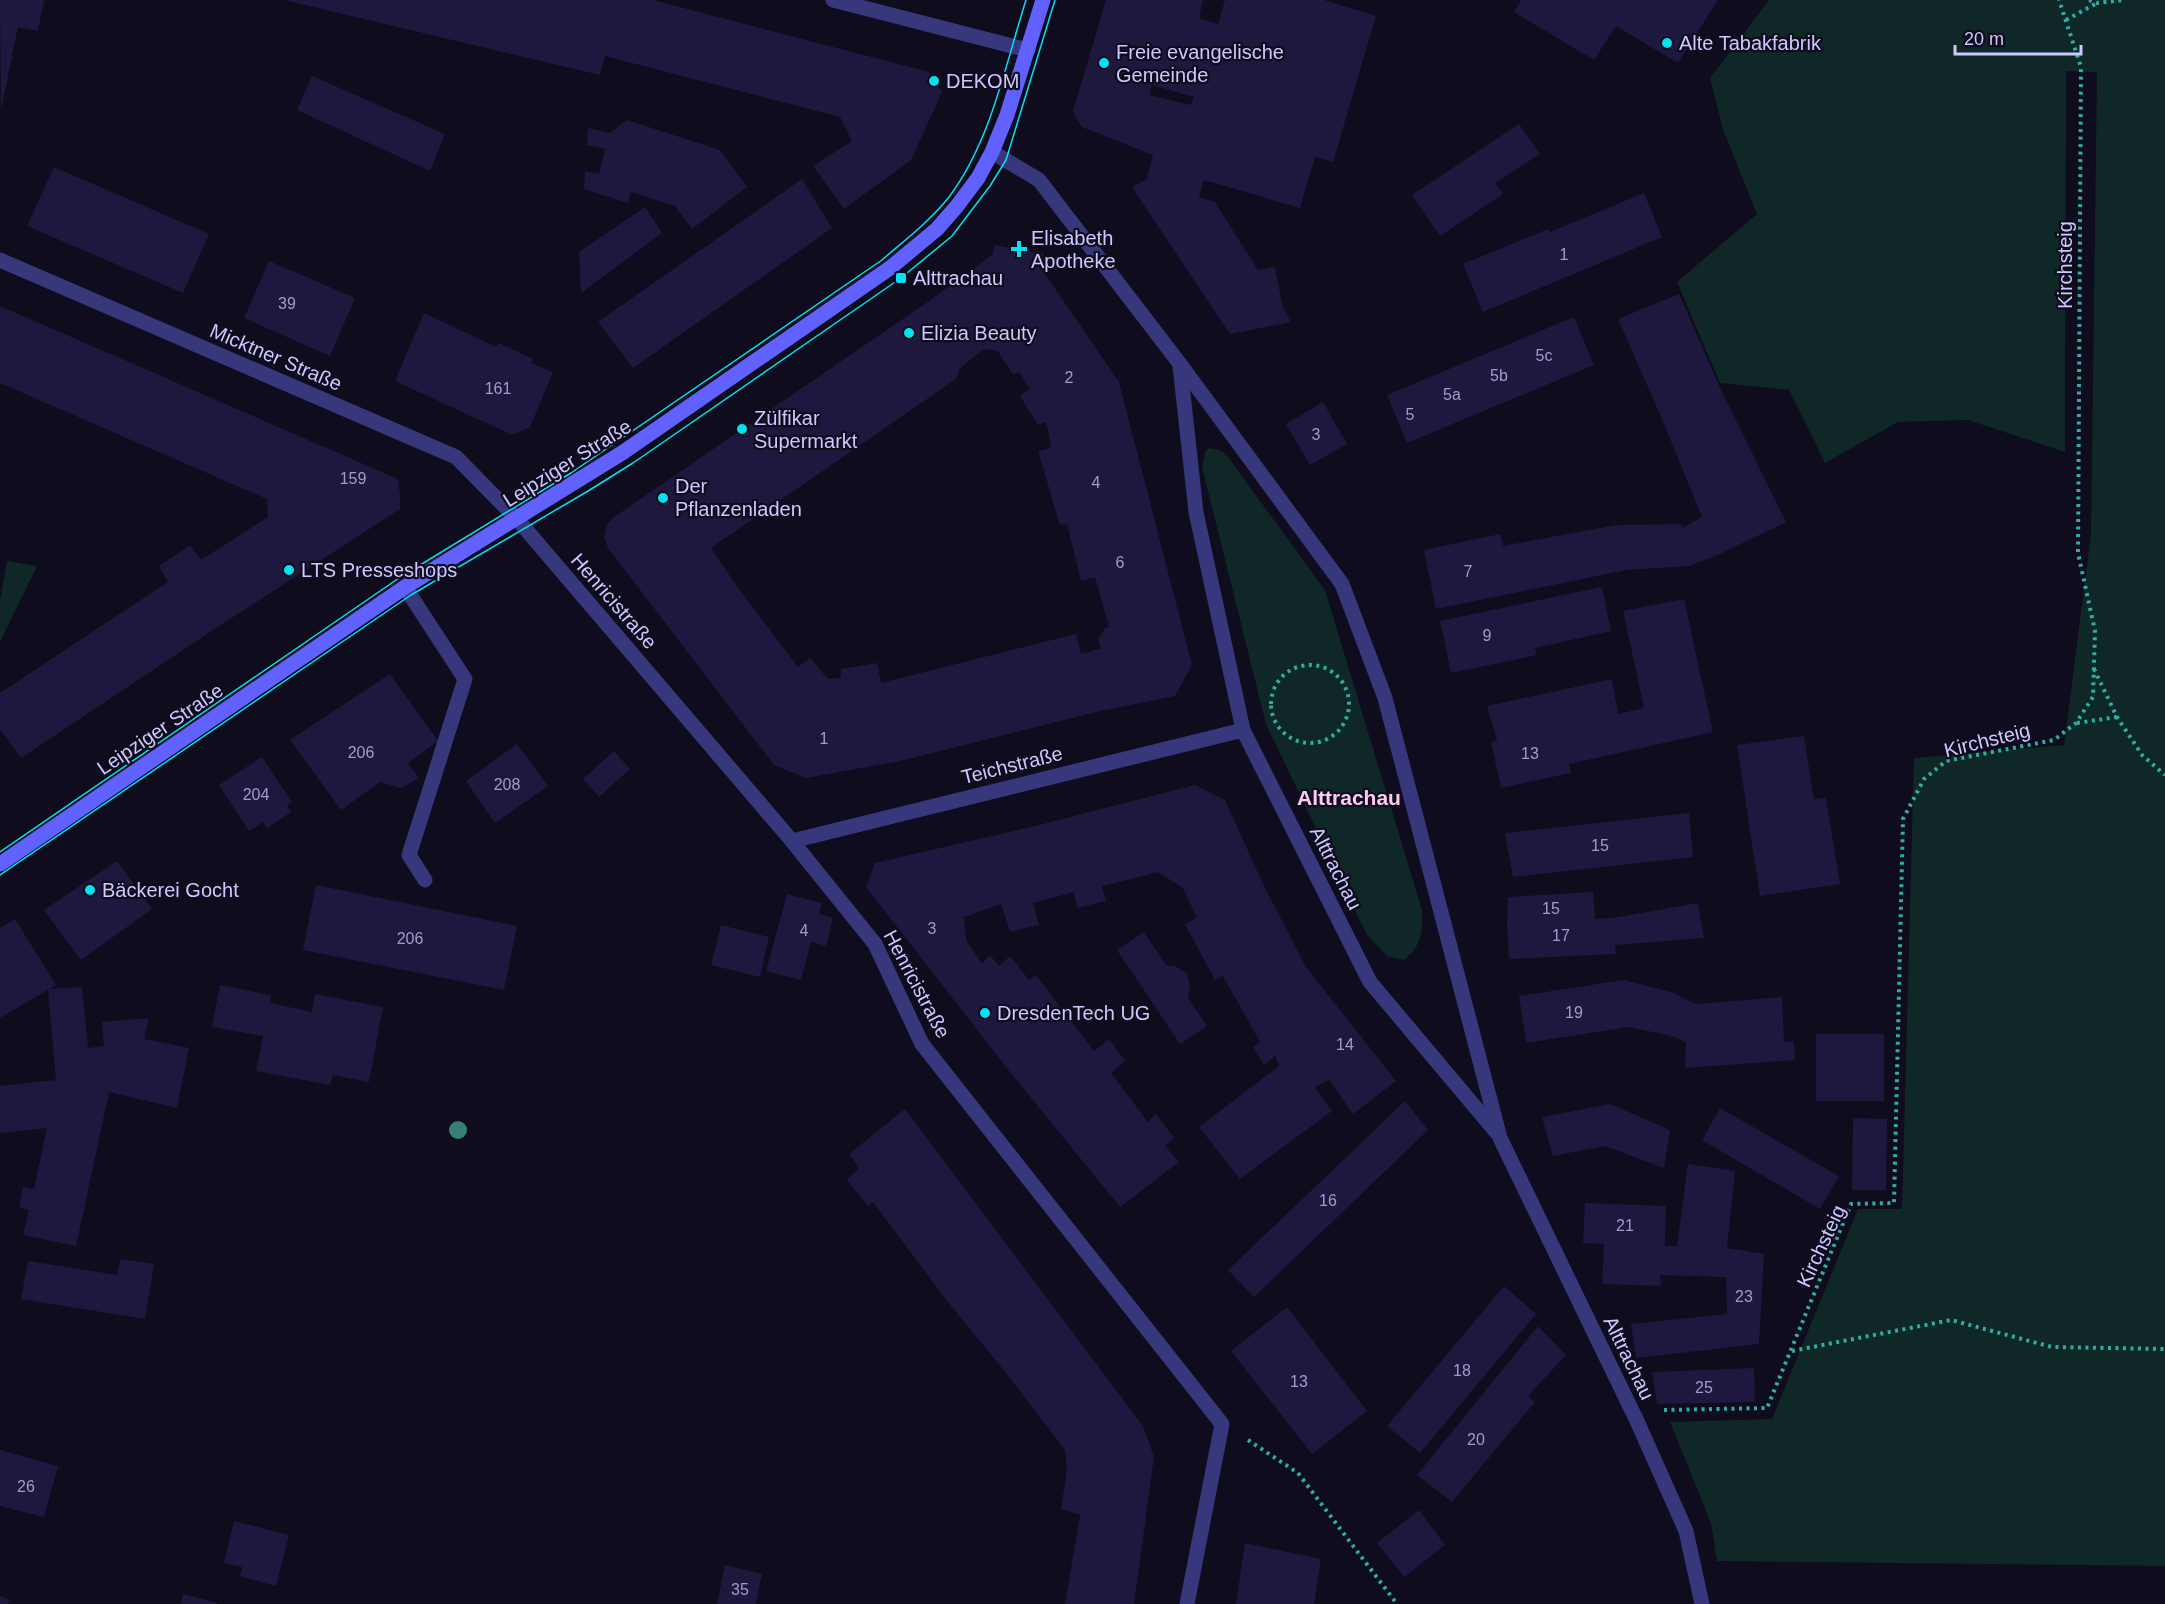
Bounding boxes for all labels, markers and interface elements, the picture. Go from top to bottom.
scale bar [1955,18,2081,56]
text: 20 m [1964,29,2004,49]
place label: Alte Tabakfabrik [1679,32,1822,54]
marker: Alte Tabakfabrik [1660,36,1674,50]
place label: Freie evangelische Gemeinde [1116,41,1284,86]
marker: Freie evangelische Gemeinde [1097,56,1111,70]
place label: DEKOM [946,70,1019,92]
marker: DEKOM [927,74,941,88]
street label: Kirchsteig [2054,221,2076,309]
place label: Elisabeth Apotheke [1031,227,1116,272]
marker: Elisabeth Apotheke [1012,242,1026,256]
house number: 1 [1560,246,1569,263]
place label: Alttrachau [913,267,1003,289]
marker: Alttrachau [894,271,908,285]
house number: 39 [278,295,296,312]
street label: Micktner Straße [207,319,345,395]
place label: Elizia Beauty [921,322,1037,344]
marker: Elizia Beauty [902,326,916,340]
house number: 5c [1536,347,1552,364]
house number: 5b [1490,367,1508,384]
house number: 2 [1065,369,1074,386]
house number: 161 [485,380,511,397]
house number: 5a [1443,386,1461,403]
house number: 5 [1406,406,1415,423]
place label: Zülfikar Supermarkt [754,407,858,452]
street label: Leipziger Straße [499,415,635,511]
marker: Zülfikar Supermarkt [735,422,749,436]
house number: 3 [1312,426,1321,443]
house number: 159 [340,470,366,487]
house number: 4 [1092,474,1101,491]
place label: Der Pflanzenladen [675,475,802,520]
marker: Der Pflanzenladen [656,491,670,505]
street label: Henricistraße [567,549,661,653]
house number: 6 [1116,554,1125,571]
place label: LTS Presseshops [301,559,457,581]
marker: LTS Presseshops [282,563,296,577]
house number: 7 [1464,563,1473,580]
house number: 9 [1483,627,1492,644]
street label: Leipziger Straße [93,679,227,779]
street label: Kirchsteig [1942,719,2032,761]
house number: 1 [820,730,829,747]
street label: Teichstraße [959,742,1065,788]
house number: 206 [348,744,374,761]
house number: 13 [1521,745,1539,762]
house number: 208 [494,776,520,793]
house number: 204 [243,786,269,803]
district label: Alttrachau [1297,786,1401,809]
street label: Alttrachau [1306,823,1366,913]
house number: 15 [1591,837,1609,854]
place label: Bäckerei Gocht [102,879,239,901]
marker: Bäckerei Gocht [83,883,97,897]
house number: 15 [1542,900,1560,917]
house number: 3 [928,920,937,937]
house number: 4 [800,922,809,939]
street label: Henricistraße [879,926,955,1042]
house number: 17 [1552,927,1570,944]
house number: 206 [397,930,423,947]
place label: DresdenTech UG [997,1002,1150,1024]
house number: 19 [1565,1004,1583,1021]
marker: DresdenTech UG [978,1006,992,1020]
house number: 14 [1336,1036,1354,1053]
house number: 16 [1319,1192,1337,1209]
street label: Kirchsteig [1792,1202,1850,1290]
house number: 21 [1616,1217,1634,1234]
house number: 23 [1735,1288,1753,1305]
street label: Alttrachau [1599,1313,1659,1403]
house number: 18 [1453,1362,1471,1379]
house number: 13 [1290,1373,1308,1390]
house number: 25 [1695,1379,1713,1396]
house number: 20 [1467,1431,1485,1448]
house number: 26 [17,1478,35,1495]
house number: 35 [731,1581,749,1598]

